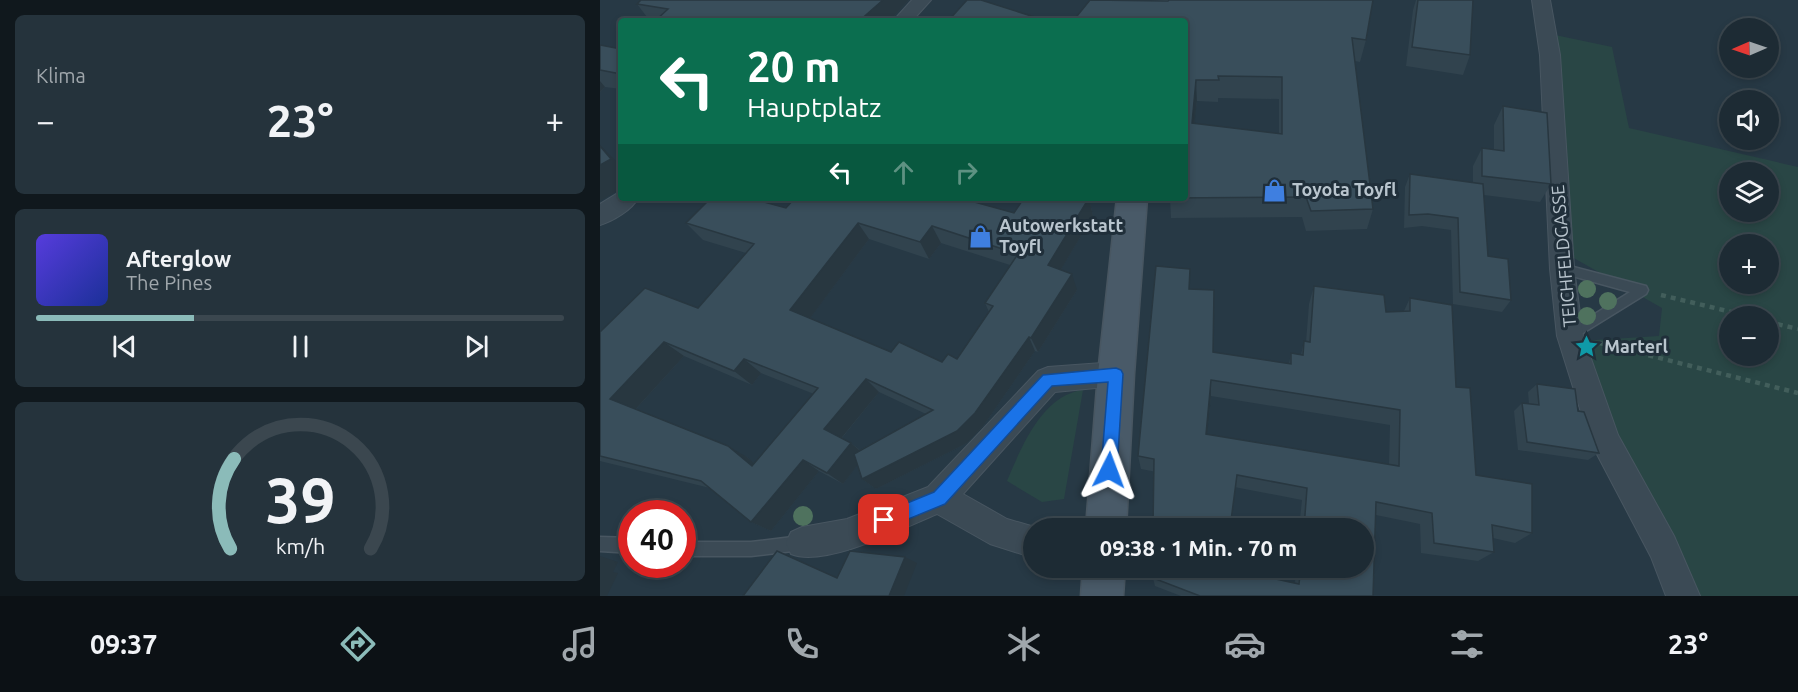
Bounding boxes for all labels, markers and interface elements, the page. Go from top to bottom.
north arrow [1719,18,1779,78]
map controls [1719,18,1779,366]
icon: left [648,42,726,120]
text: 20 m [747,43,841,90]
text: Klima [36,64,86,87]
button: sound [1719,90,1779,150]
text: Hauptplatz [747,92,881,122]
text: 23° [267,95,333,146]
text: − [36,102,55,139]
text: + [545,102,564,139]
icon: left [824,156,857,189]
icon: ahead [887,156,920,189]
icon: right [950,156,983,189]
button: layers [1719,162,1779,222]
shop icon: Toyota Toyfl [1261,177,1287,203]
place label: Toyota Toyfl [1292,179,1397,199]
street label: TEICHFELDGASSE [1547,184,1579,328]
place label: Autowerkstatt Toyfl [999,215,1124,256]
shop icon: Autowerkstatt Toyfl [968,223,994,249]
button: + [1719,234,1779,294]
text: Afterglow [126,246,231,271]
text: The Pines [126,271,212,294]
button: − [1719,306,1779,366]
icon: previous [108,330,141,363]
icon: pause [284,330,317,363]
icon: next [460,330,493,363]
place icon: Marterl [1573,334,1599,360]
place label: Marterl [1604,336,1668,356]
position arrow [1077,438,1141,502]
text: 39 [265,465,335,535]
pin [858,494,909,545]
speed limit sign: 40 [618,500,696,578]
icon: arrive [867,503,900,536]
text: km/h [275,534,325,558]
text: 09:38 · 1 Min. · 70 m [1100,535,1297,560]
icon: directions [337,623,379,665]
icon: music [559,623,601,665]
icon: phone [781,623,823,665]
icon: climate [1003,623,1045,665]
icon: car [1224,623,1266,665]
icon: filters [1446,623,1488,665]
text: 09:37 [90,629,157,659]
text: 23° [1668,629,1708,659]

